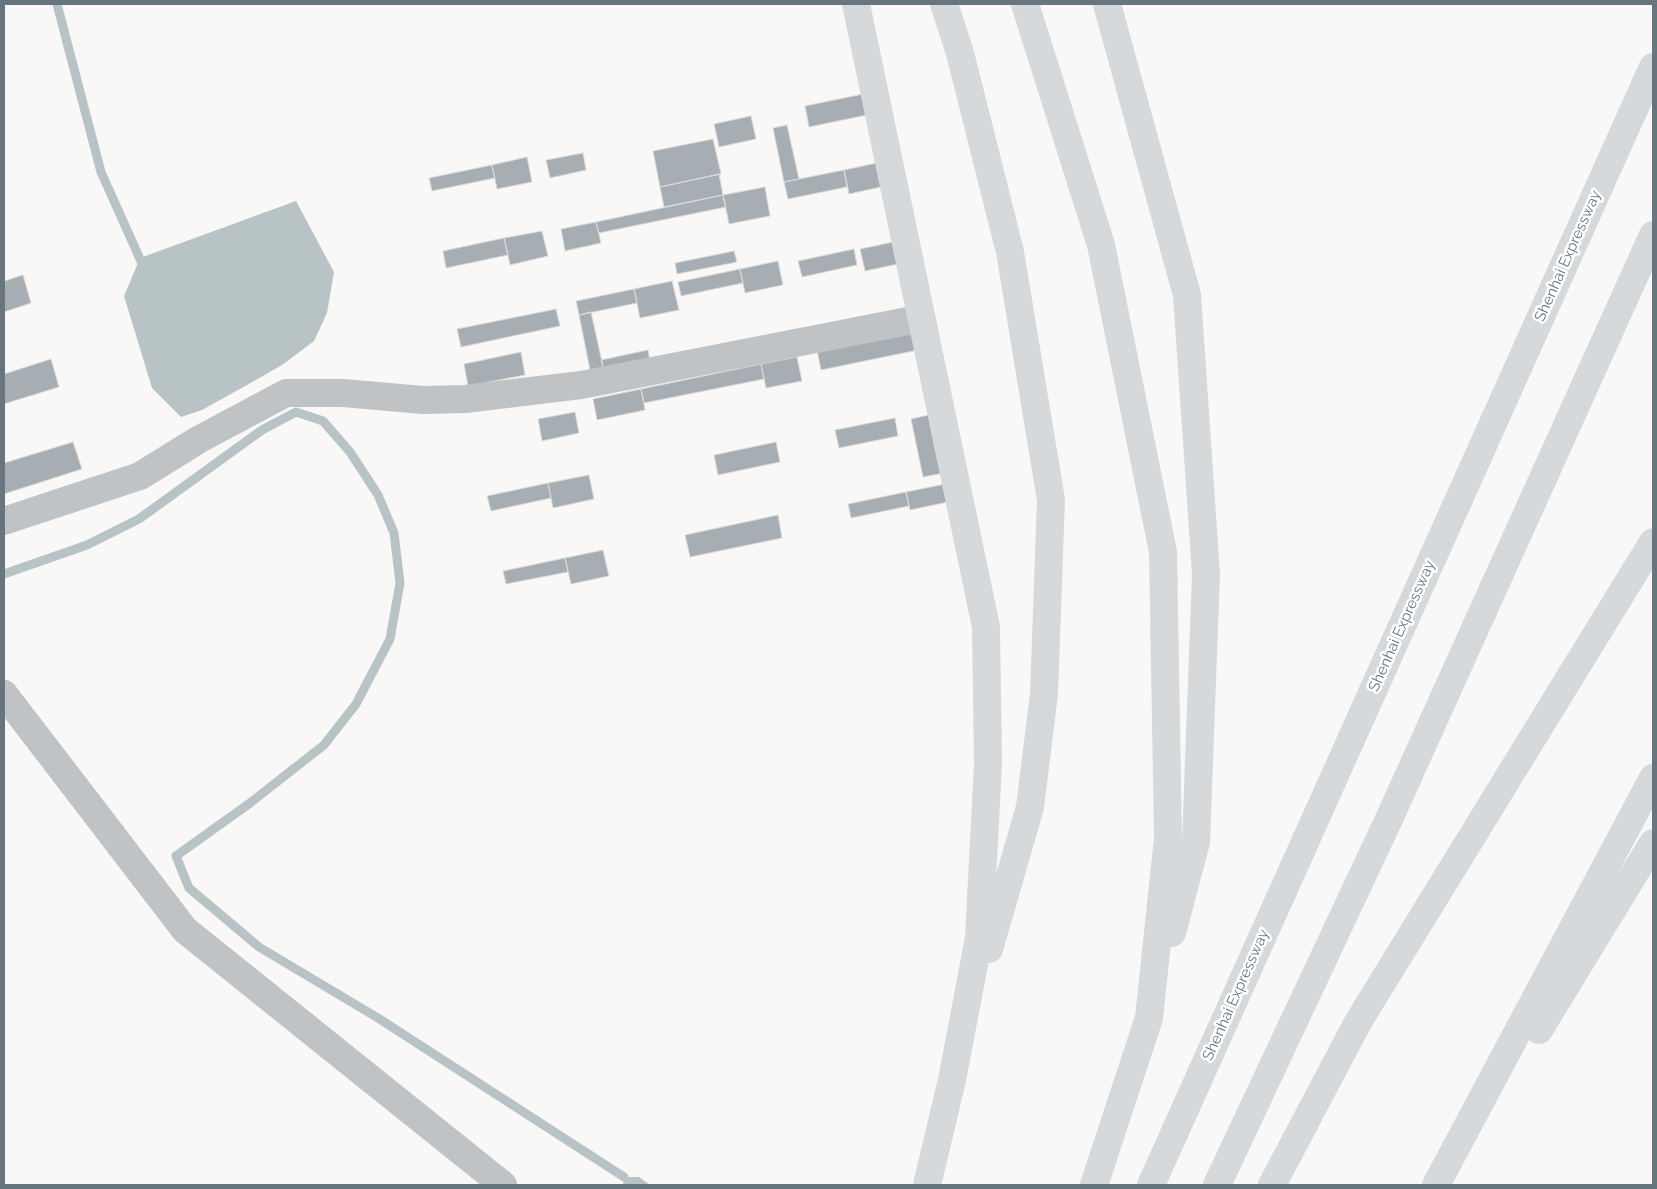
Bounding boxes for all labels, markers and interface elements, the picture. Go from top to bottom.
street label: Shenhai Expressway [1531,188,1605,324]
street label: Shenhai Expressway [1365,558,1439,694]
street label: Shenhai Expressway [1199,927,1273,1063]

